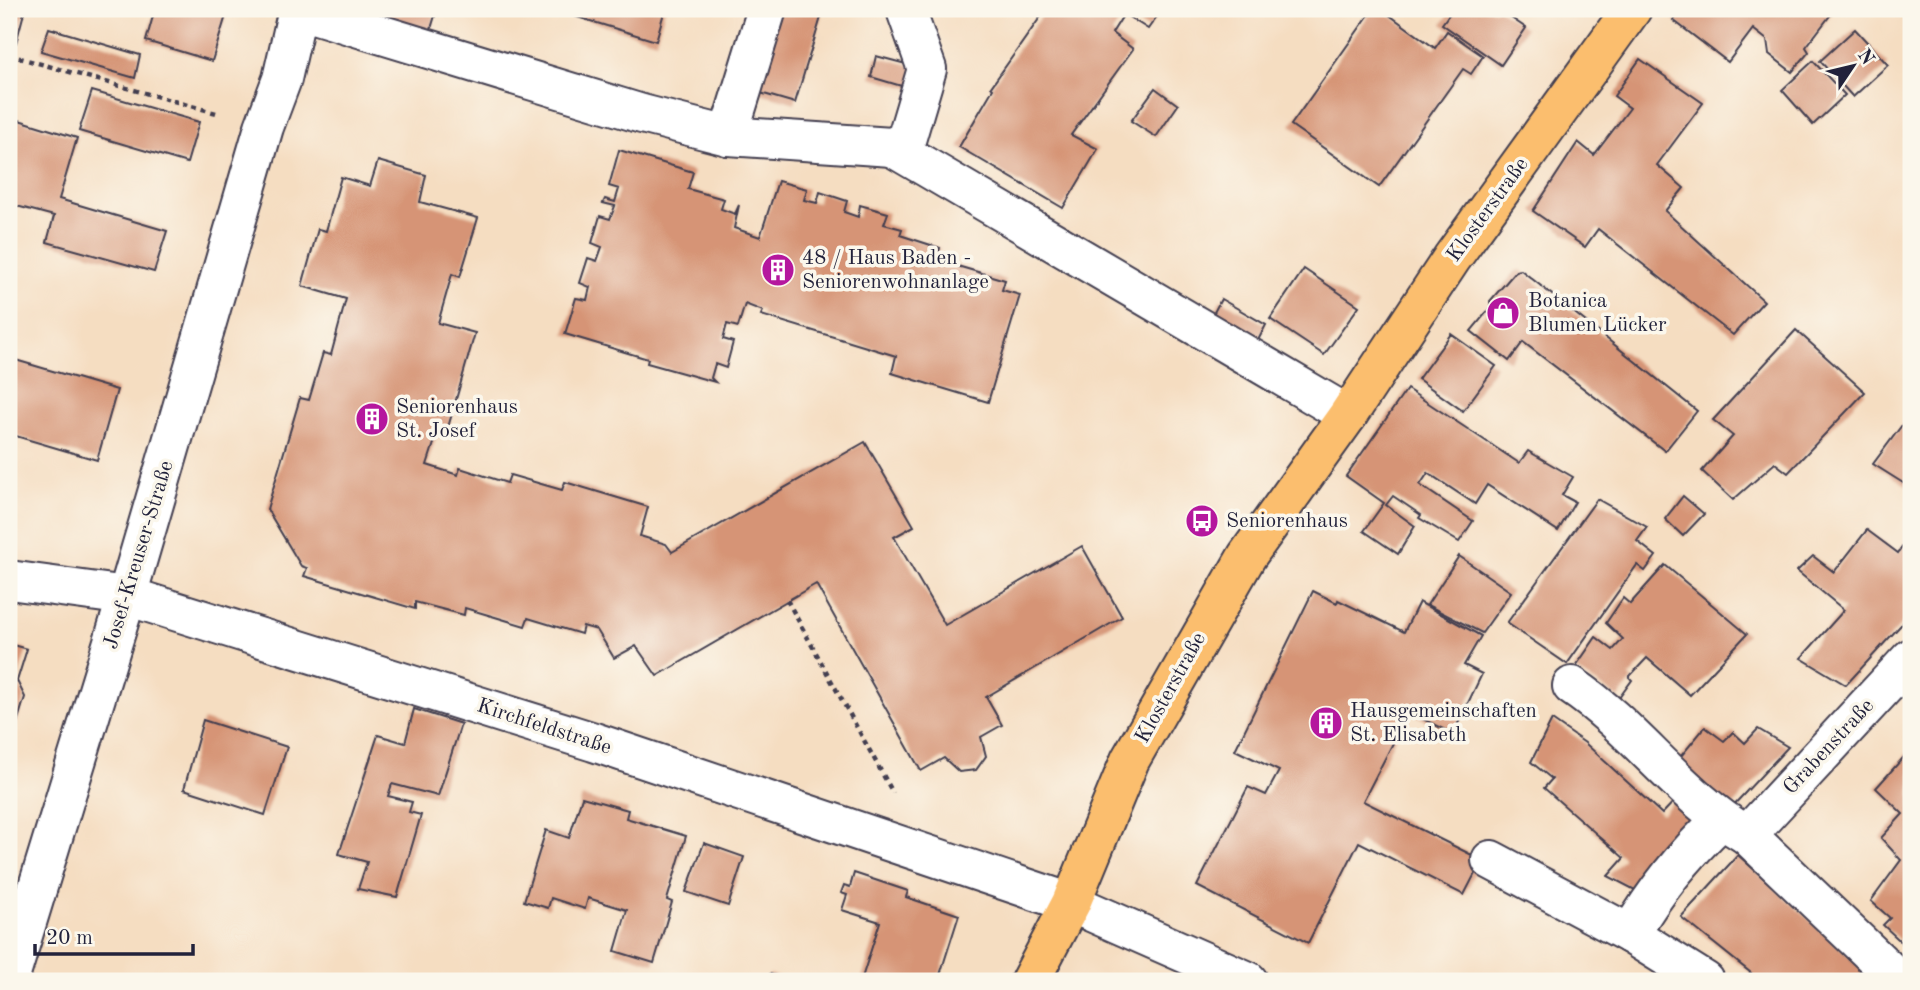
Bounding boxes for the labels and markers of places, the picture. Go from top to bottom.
place label: 48 / Haus Baden - Seniorenwohnanlage [802,248,989,293]
building icon: 48 / Haus Baden - Seniorenwohnanlage [759,251,797,289]
place label: Botanica Blumen Lücker [1528,291,1667,336]
shop icon: Botanica Blumen Lücker [1484,294,1522,332]
place label: Seniorenhaus St. Josef [396,397,518,442]
building icon: Seniorenhaus St. Josef [353,400,391,438]
bus stop icon: Seniorenhaus [1183,502,1221,540]
place label: Seniorenhaus [1226,511,1348,532]
place label: Hausgemeinschaften St. Elisabeth [1350,701,1537,746]
building icon: Hausgemeinschaften St. Elisabeth [1307,704,1345,742]

